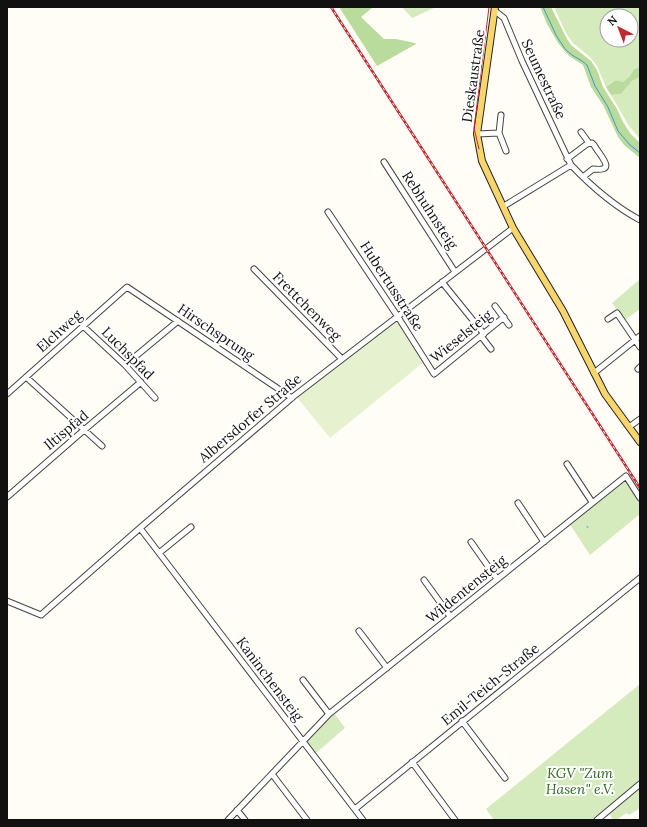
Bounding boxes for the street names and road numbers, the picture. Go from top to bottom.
street label: Dieskaustraße [458,28,488,124]
street label: Seumestraße [518,36,571,122]
street label: Rebhuhnsteig [398,168,462,253]
street label: Hubertusstraße [356,238,428,335]
street label: Frettchenweg [269,268,345,344]
street label: Hirschsprung [174,300,258,364]
street label: Wieselsteig [426,305,496,366]
street label: Elchweg [33,306,86,356]
street label: Luchspfad [98,323,158,383]
street label: Albersdorfer Straße [194,369,306,467]
street label: Iltispfad [40,406,92,454]
street label: Wildentensteig [422,551,510,627]
street label: Kaninchensteig [232,633,308,725]
street label: Emil-Teich-Straße [437,639,543,729]

